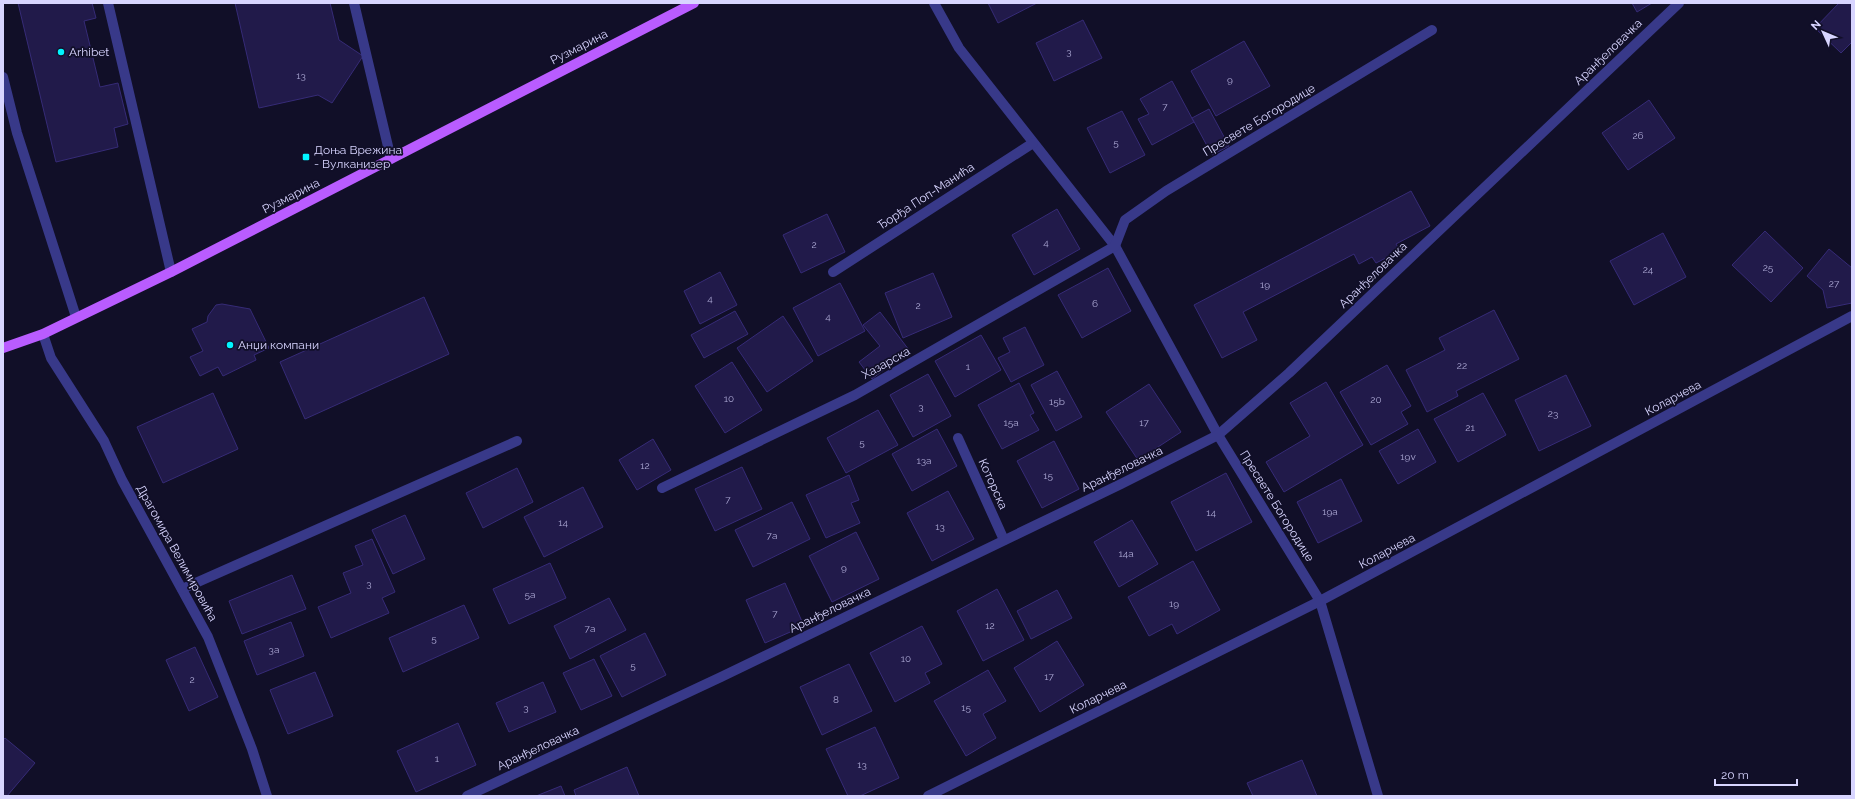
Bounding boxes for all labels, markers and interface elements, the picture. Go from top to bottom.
north arrow [1803,12,1843,52]
street label: Аранђеловачка [1571,16,1645,88]
text: N [1809,18,1824,33]
street label: Рузмарина [548,27,610,67]
place label: Arhibet [69,45,109,59]
house number: 3 [1066,46,1072,57]
marker: Arhibet [56,47,66,57]
house number: 13 [296,70,306,81]
house number: 9 [1227,74,1233,85]
street label: Пресвете Богородице [1200,81,1318,159]
house number: 7 [1162,101,1168,112]
house number: 26 [1632,130,1644,141]
house number: 5 [1113,137,1119,148]
place label: Доња Врежина - Вулканизер [314,143,402,171]
marker: Доња Врежина - Вулканизер [301,152,311,162]
street label: Ђорђа Поп-Манића [875,160,977,232]
street label: Рузмарина [260,176,322,216]
house number: 4 [1043,237,1049,248]
house number: 2 [811,239,817,250]
street label: Аранђеловачка [1336,239,1410,311]
house number: 25 [1763,262,1774,273]
house number: 24 [1643,264,1654,275]
house number: 27 [1829,278,1840,289]
house number: 19 [1260,279,1270,290]
house number: 4 [707,293,713,304]
house number: 6 [1092,298,1098,309]
house number: 2 [915,300,921,311]
house number: 4 [825,311,831,322]
place label: Анџи компани [238,338,319,352]
marker: Анџи компани [225,340,235,350]
street label: Хазарска [859,344,913,382]
house number: 22 [1457,360,1467,371]
house number: 1 [966,361,971,372]
street label: Коларчева [1643,377,1703,419]
house number: 10 [724,393,734,404]
house number: 20 [1370,394,1382,405]
house number: 15b [1049,396,1065,407]
house number: 3 [918,401,924,412]
house number: 23 [1548,408,1558,419]
house number: 15a [1003,417,1019,428]
house number: 17 [1139,417,1149,428]
house number: 21 [1465,422,1475,433]
house number: 5 [859,437,865,448]
street label: Аранђеловачка [1079,443,1165,495]
street label: Пресвете Богородице [1237,448,1317,564]
house number: 19v [1400,451,1416,462]
house number: 13a [916,455,932,466]
street label: Которска [976,456,1010,512]
house number: 12 [640,460,650,471]
house number: 15 [1043,470,1053,481]
street label: Драгомира Велимировића [134,482,220,624]
house number: 7 [725,494,731,505]
house number: 19a [1322,506,1338,517]
house number: 14 [1206,507,1216,518]
house number: 14 [558,517,568,528]
house number: 13 [935,521,945,532]
house number: 7a [767,530,777,541]
street label: Коларчева [1357,530,1417,572]
house number: 14a [1118,548,1134,559]
house number: 9 [841,562,847,573]
house number: 3 [366,578,372,589]
street label: Аранђеловачка [787,584,873,636]
house number: 5a [525,589,535,600]
house number: 19 [1169,598,1179,609]
house number: 7 [772,608,778,619]
house number: 12 [985,620,995,631]
house number: 7a [585,623,595,634]
house number: 5 [431,633,437,644]
house number: 3a [269,644,279,655]
house number: 10 [901,653,911,664]
house number: 5 [630,660,636,671]
house number: 17 [1044,671,1054,682]
house number: 2 [189,674,195,685]
street label: Коларчева [1067,677,1129,717]
house number: 8 [833,694,839,705]
house number: 3 [523,702,529,713]
house number: 15 [961,702,971,713]
street label: Аранђеловачка [495,723,581,773]
house number: 1 [435,753,440,764]
house number: 13 [857,759,867,770]
scale bar [1715,761,1797,787]
text: 20 m [1721,768,1749,782]

